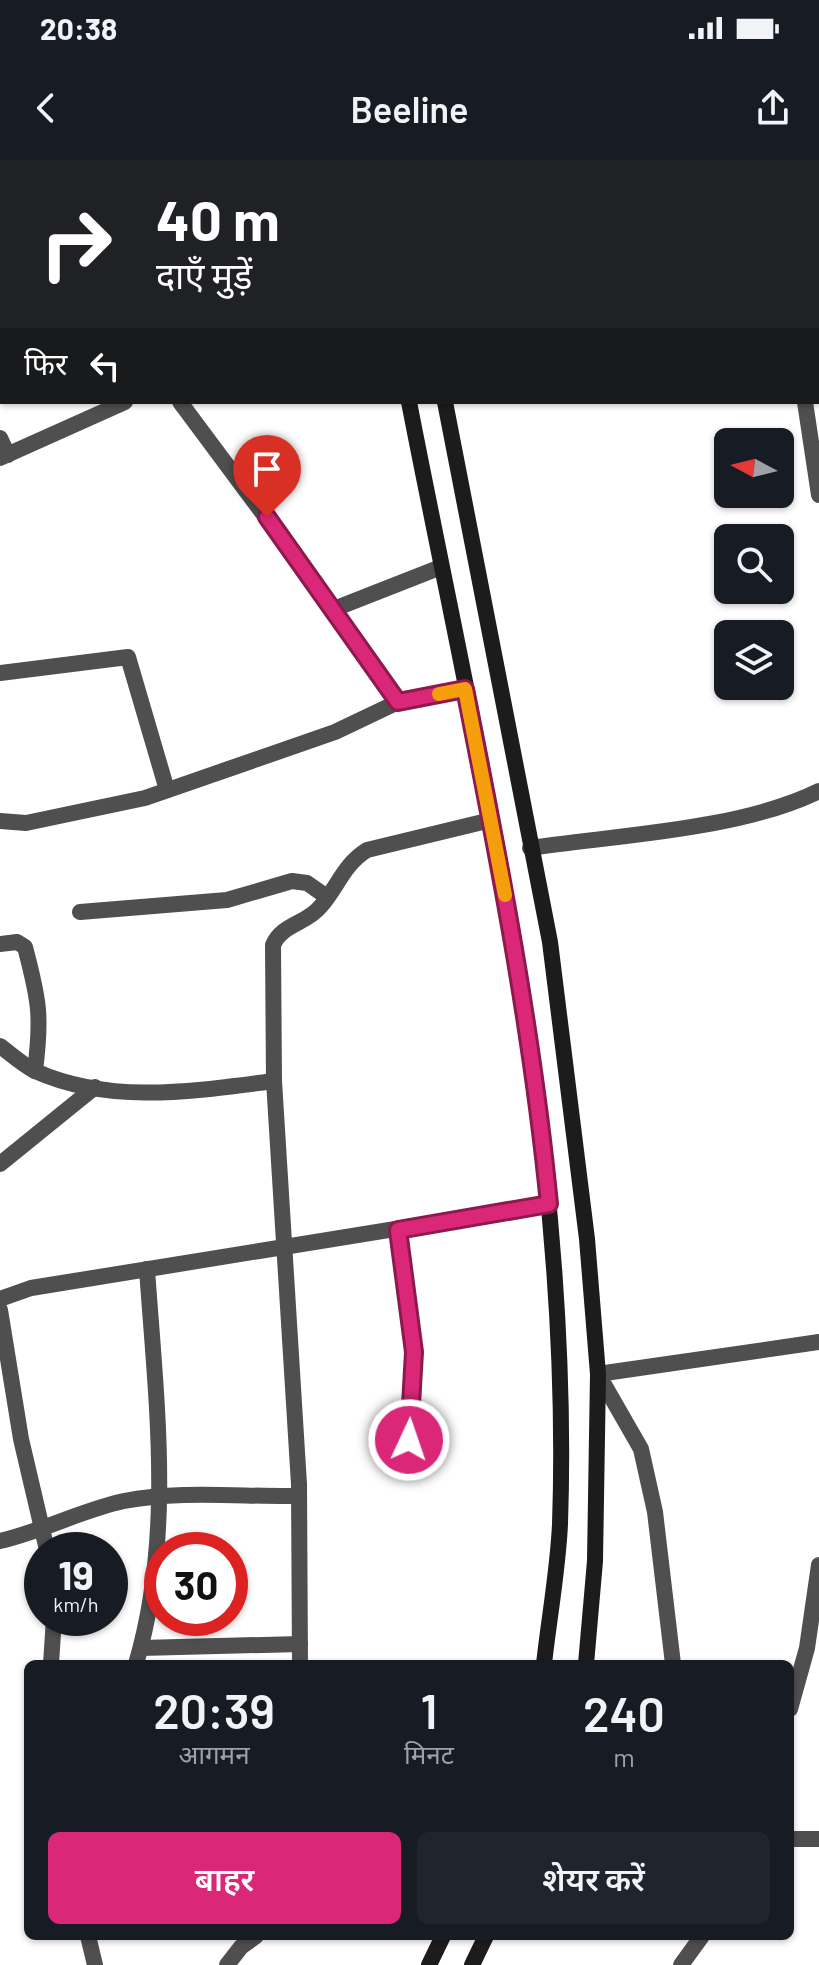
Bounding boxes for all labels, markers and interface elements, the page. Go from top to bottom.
text: 20:38 [40,10,117,46]
icon: back [24,86,68,130]
icon: share [751,86,795,130]
text: Beeline [350,87,469,130]
text: 40 m [156,185,280,252]
icon: right [24,192,128,296]
text: दाएँ मुड़ें [156,253,252,296]
icon: left [83,344,127,388]
text: फिर [24,345,67,381]
north arrow [714,428,794,508]
map controls [714,428,794,700]
pin [233,435,301,517]
icon: arrive [245,447,289,491]
button: search [714,524,794,604]
button: layers [714,620,794,700]
position arrow [367,1398,451,1482]
speed limit sign: 30 [144,1532,248,1636]
text: 19 [58,1550,94,1598]
text: km/h [53,1592,99,1616]
text: 20:39 [153,1681,275,1739]
text: 1 [420,1681,437,1739]
text: 240 [583,1684,665,1742]
text: आगमन [178,1738,250,1769]
text: मिनट [404,1738,454,1769]
text: m [613,1741,635,1772]
button: बाहर [48,1832,401,1924]
button: शेयर करें [417,1832,770,1924]

